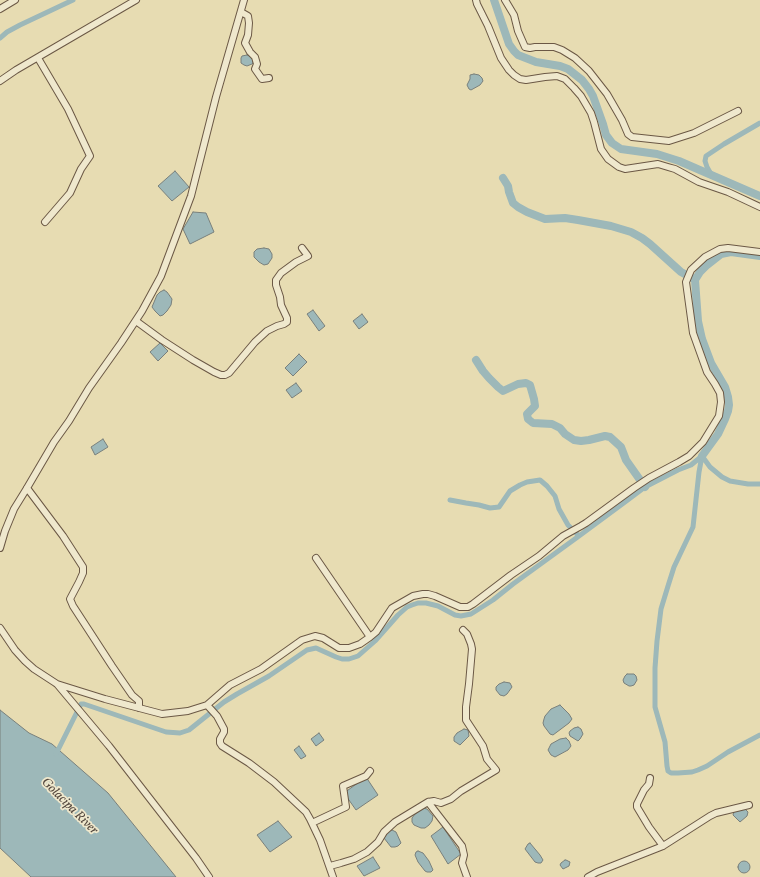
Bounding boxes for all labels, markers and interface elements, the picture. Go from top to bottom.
water label: Golacipa River [37,775,101,839]

